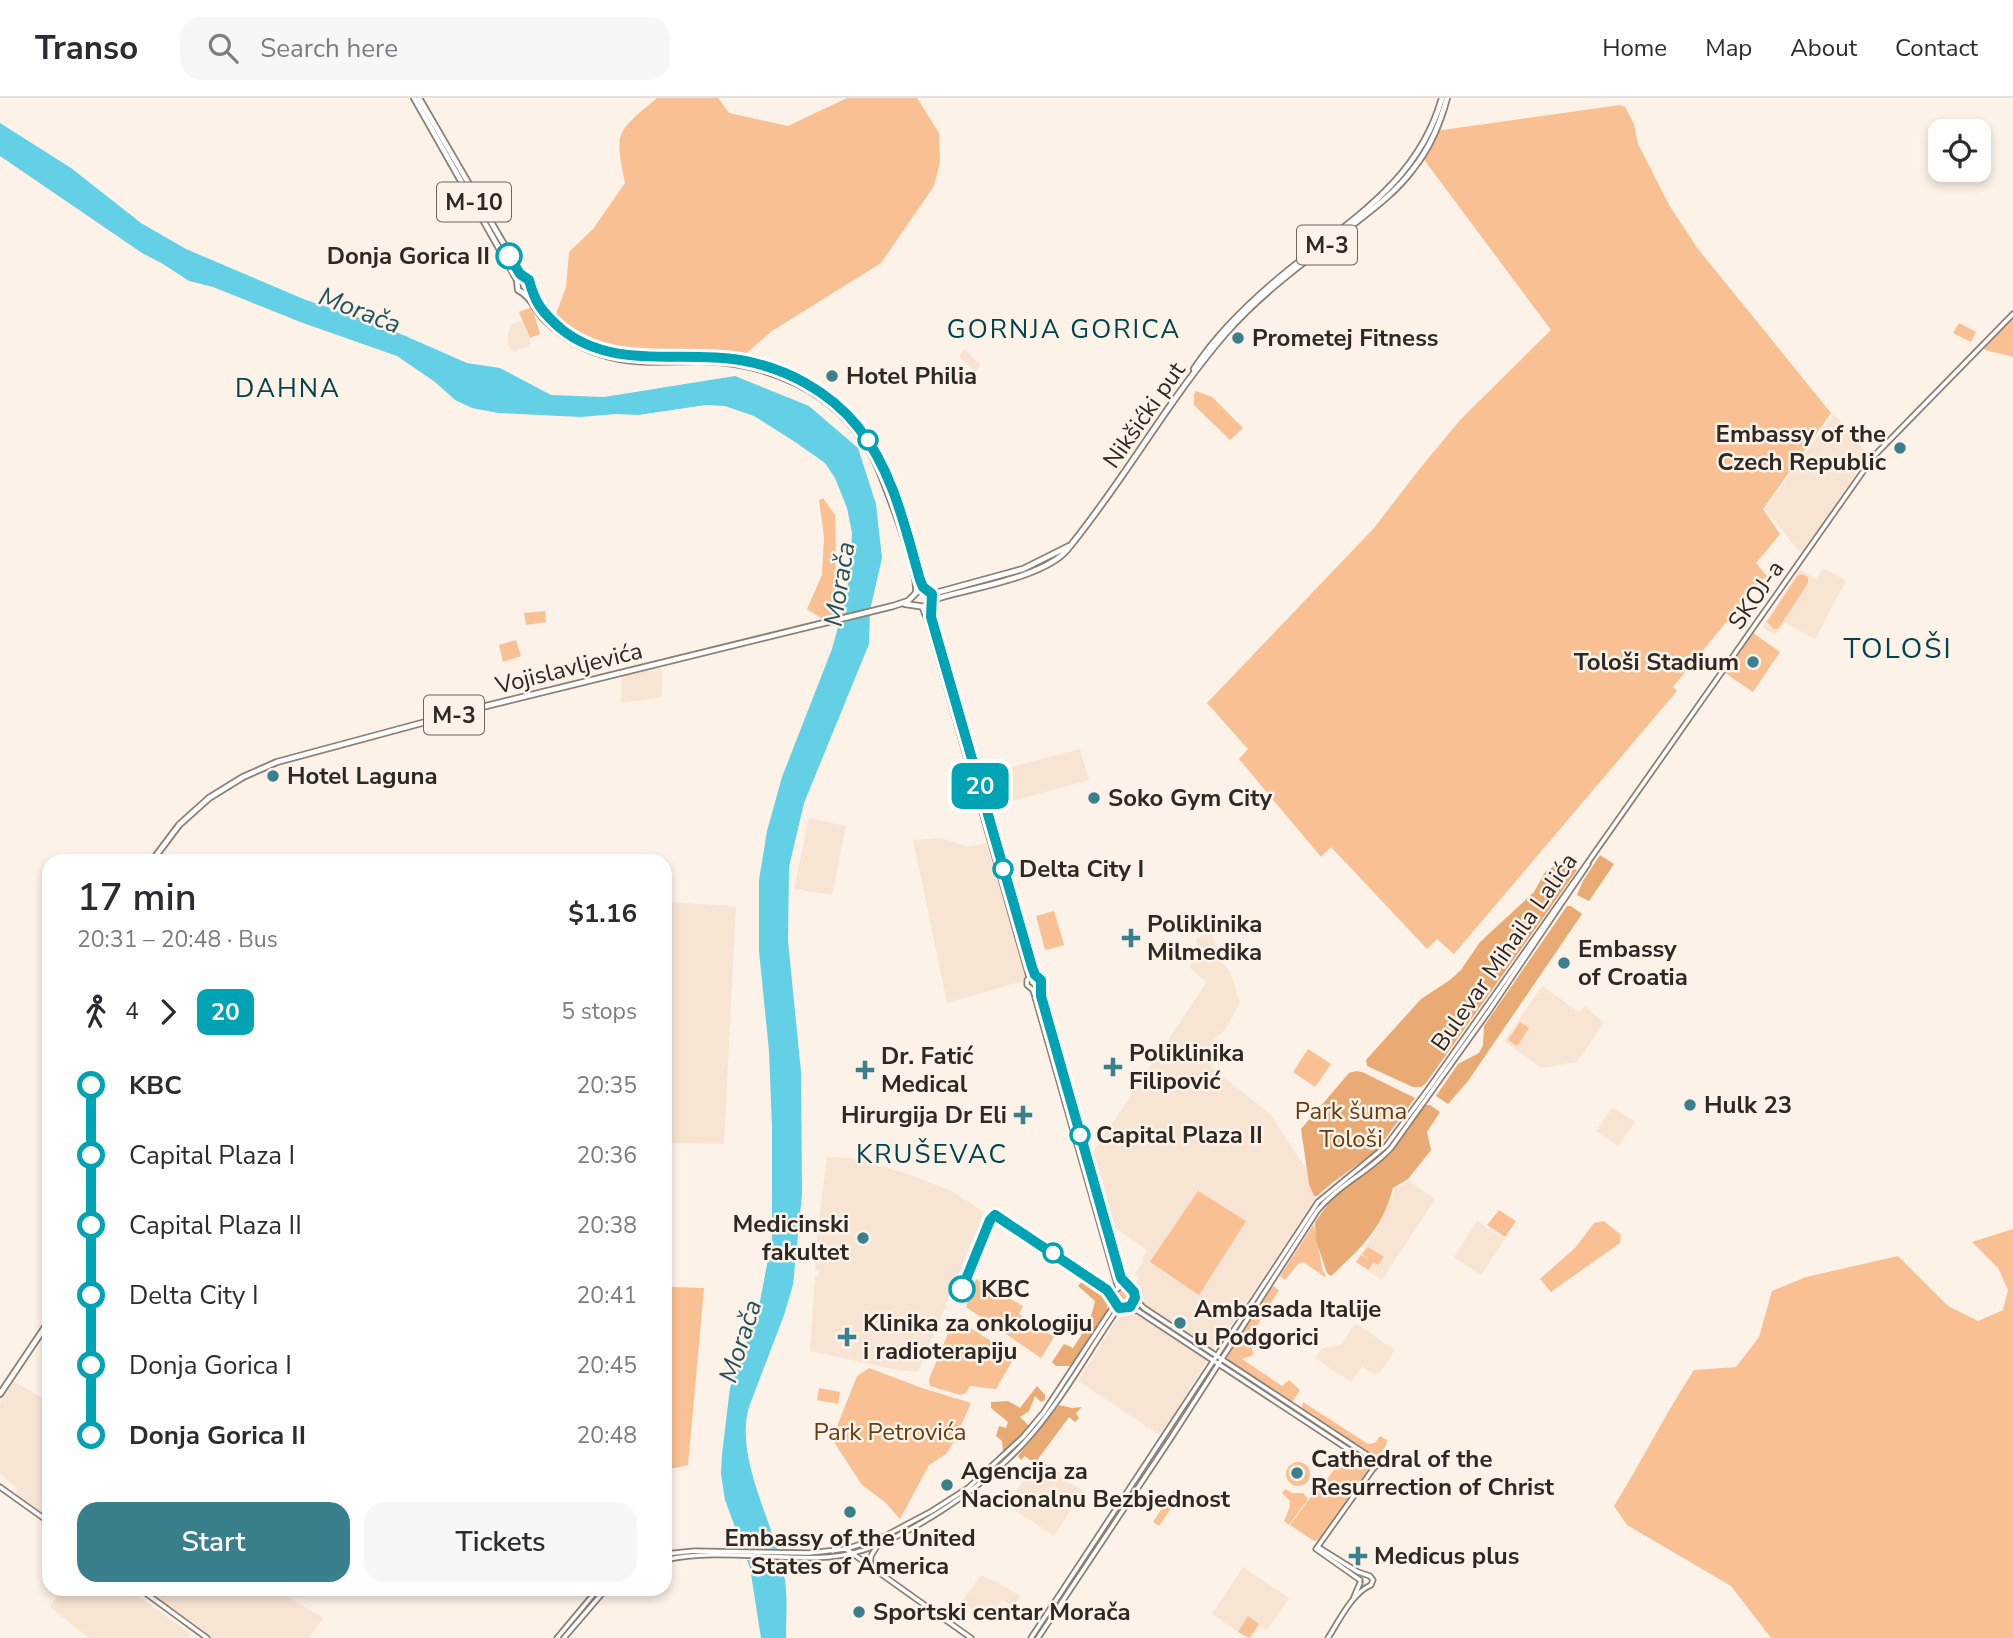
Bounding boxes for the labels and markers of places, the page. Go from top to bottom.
place label: Donja Gorica II [327,240,490,272]
marker: Donja Gorica II [496,243,522,269]
place label: Prometej Fitness [1252,322,1439,354]
marker: Prometej Fitness [1230,330,1246,346]
place label: Hotel Philia [846,360,977,392]
marker: Hotel Philia [824,368,840,384]
place label: Embassy of the Czech Republic [1716,418,1887,478]
unlabelled marker [858,430,878,450]
marker: Embassy of the Czech Republic [1892,440,1908,456]
place label: Tološi Stadium [1574,646,1739,678]
marker: Tološi Stadium [1745,654,1761,670]
place label: Hotel Laguna [287,760,438,792]
marker: Hotel Laguna [265,768,281,784]
place label: Soko Gym City [1108,782,1273,814]
marker: Soko Gym City [1086,790,1102,806]
place label: Delta City I [1019,853,1144,885]
marker: Delta City I [993,859,1013,879]
place label: Poliklinika Milmedika [1147,908,1262,968]
marker: Poliklinika Milmedika [1121,928,1141,948]
place label: Embassy of Croatia [1578,933,1688,993]
marker: Embassy of Croatia [1556,955,1572,971]
place label: Poliklinika Filipović [1129,1037,1244,1097]
place label: Dr. Fatić Medical [881,1040,974,1100]
marker: Poliklinika Filipović [1103,1057,1123,1077]
marker: Dr. Fatić Medical [855,1060,875,1080]
place label: Hulk 23 [1704,1089,1792,1121]
marker: Hulk 23 [1682,1097,1698,1113]
place label: Hirurgija Dr Eli [841,1099,1007,1131]
marker: Hirurgija Dr Eli [1013,1105,1033,1125]
place label: Capital Plaza II [1096,1119,1263,1151]
marker: Capital Plaza II [1070,1125,1090,1145]
place label: Medicinski fakultet [732,1208,850,1268]
marker: Medicinski fakultet [855,1230,871,1246]
unlabelled marker [1043,1243,1063,1263]
place label: KBC [981,1273,1030,1305]
marker: KBC [949,1276,975,1302]
place label: Ambasada Italije u Podgorici [1194,1293,1381,1353]
place label: Klinika za onkologiju i radioterapiju [863,1307,1093,1367]
marker: Ambasada Italije u Podgorici [1172,1315,1188,1331]
marker: Klinika za onkologiju i radioterapiju [837,1327,857,1347]
place label: Cathedral of the Resurrection of Christ [1311,1443,1555,1503]
place label: Agencija za Nacionalnu Bezbjednost [961,1455,1231,1515]
marker: Cathedral of the Resurrection of Christ [1289,1465,1305,1481]
marker: Agencija za Nacionalnu Bezbjednost [939,1477,955,1493]
marker: Embassy of the United States of America [842,1504,858,1520]
place label: Embassy of the United States of America [724,1522,976,1582]
place label: Medicus plus [1374,1540,1519,1572]
marker: Medicus plus [1348,1546,1368,1566]
place label: Sportski centar Morača [873,1596,1131,1628]
marker: Sportski centar Morača [851,1604,867,1620]

